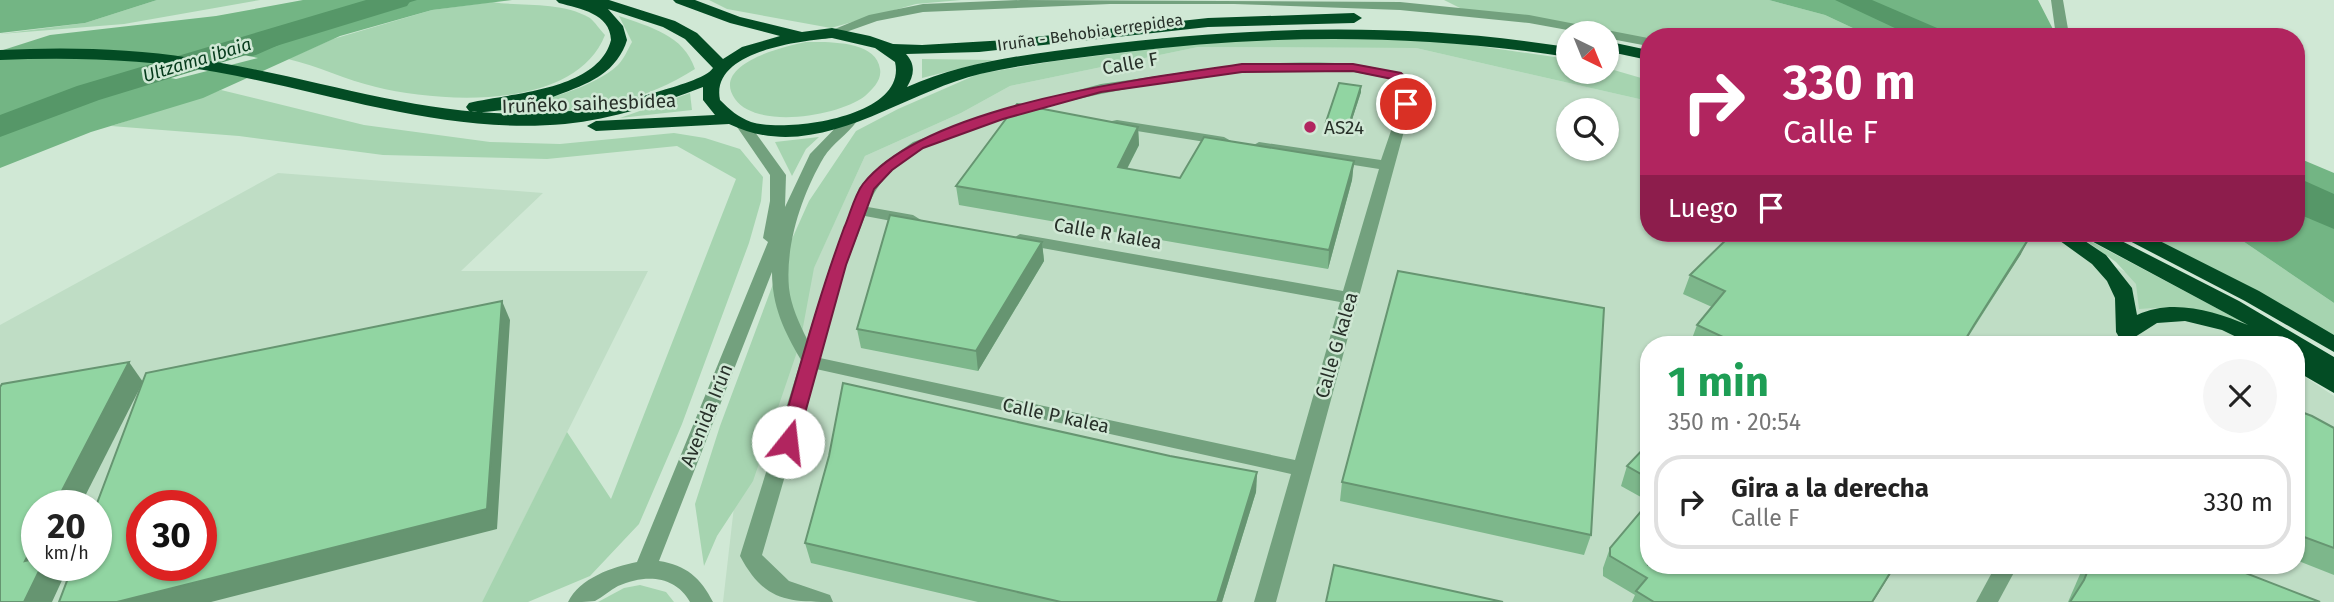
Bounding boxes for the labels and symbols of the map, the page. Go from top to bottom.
street label: Iruña - Behobia errepidea [996,10,1184,55]
north arrow [1556,21,1619,84]
water label: Ultzama ibaia [140,33,254,87]
street label: Calle F [1100,47,1160,80]
pin [1376,74,1436,134]
street label: Iruñeko saihesbidea [501,89,677,118]
place label: AS24 [1324,116,1364,139]
marker: AS24 [1302,119,1318,135]
street label: Calle R kalea [1052,213,1164,254]
street label: Calle G kalea [1310,289,1363,401]
street label: Avenida Irún [675,360,738,470]
street label: Calle P kalea [1000,393,1111,438]
position arrow [751,405,825,479]
speed limit sign: 30 [126,490,217,581]

